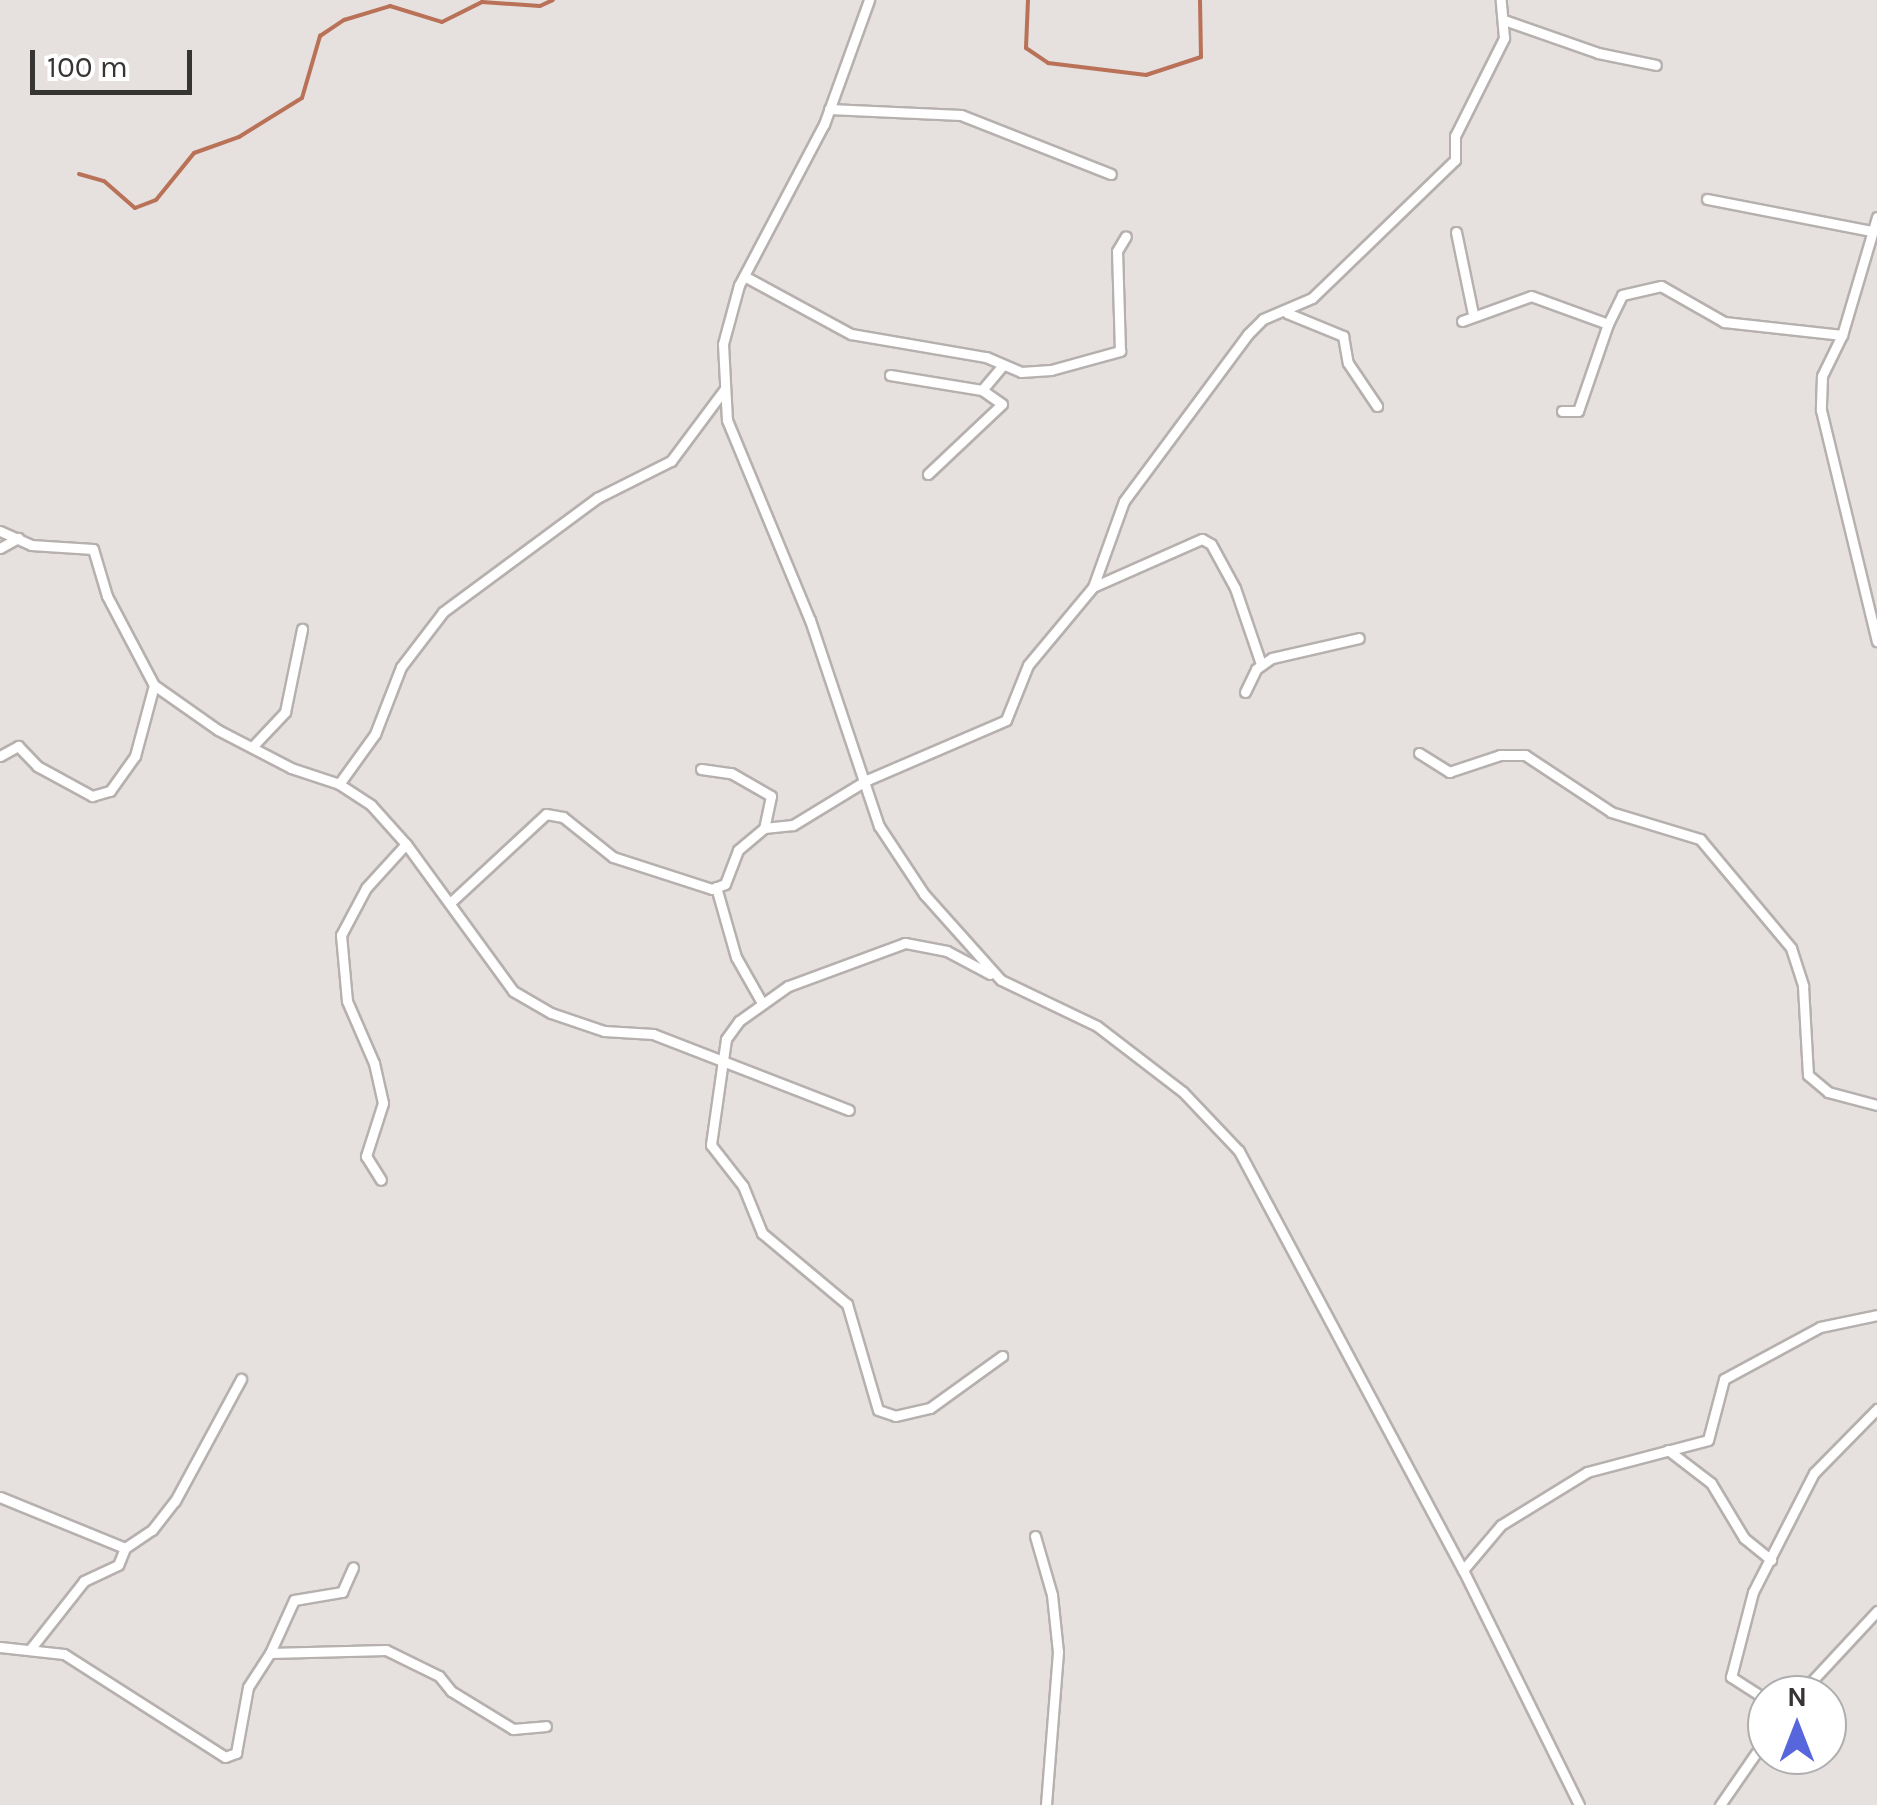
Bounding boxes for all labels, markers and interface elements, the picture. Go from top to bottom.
scale bar [35,30,198,92]
text: 100 m [47,49,128,85]
north arrow [1747,1675,1847,1775]
text: N [1787,1680,1807,1713]

